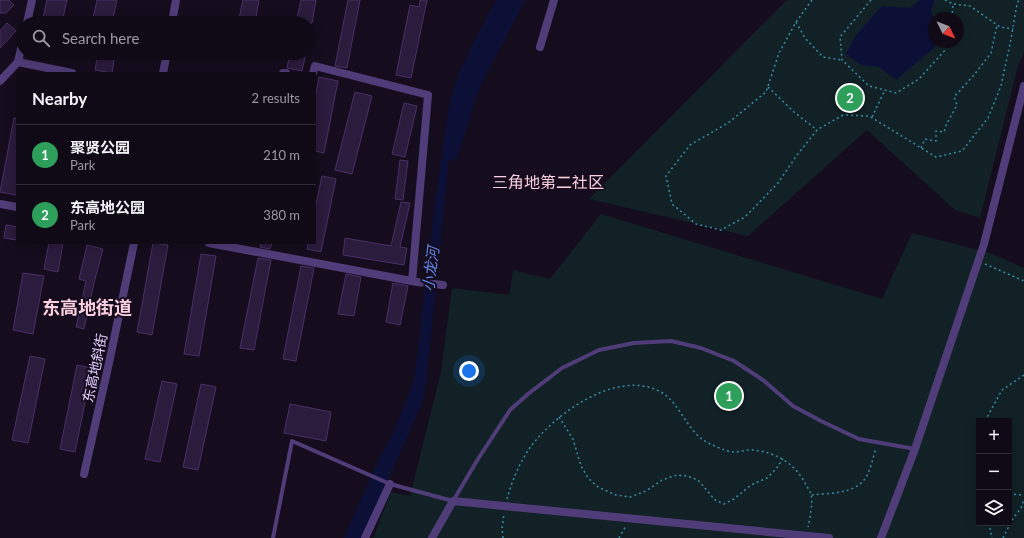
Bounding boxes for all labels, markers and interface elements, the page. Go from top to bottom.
north arrow [928,12,964,48]
search box [16,16,316,60]
icon: search [30,27,52,49]
text: Search here [62,29,139,47]
pin: 2 [837,83,863,113]
text: Nearby [32,88,87,109]
text: 2 results [252,90,300,106]
text: 聚贤公园 [70,138,130,156]
text: 1 [41,147,49,163]
text: 210 m [263,147,300,163]
text: Park [70,157,95,173]
district label: 三角地第二社区 [492,172,604,191]
text: 东高地公园 [70,198,145,216]
text: 2 [41,207,49,223]
text: 380 m [263,207,300,223]
text: Park [70,217,95,233]
water label: 小龙河 [418,242,442,292]
district label: 东高地街道 [42,296,132,318]
street label: 东高地斜街 [79,332,110,404]
your location [459,361,479,381]
pin: 1 [716,381,742,411]
map controls [976,418,1012,526]
button: + [976,418,1012,454]
button: − [976,454,1012,490]
button: layers [976,490,1012,526]

